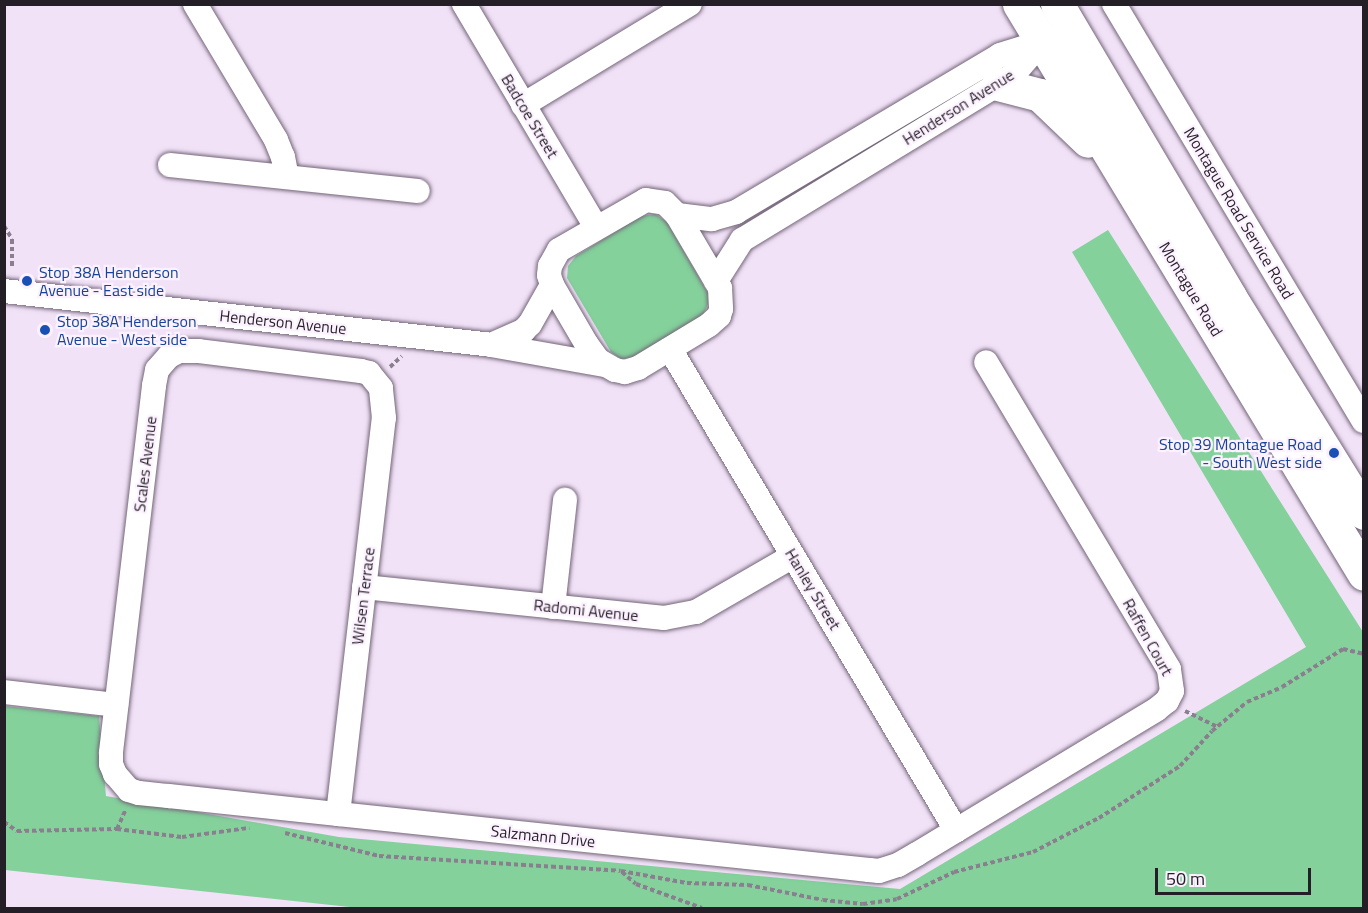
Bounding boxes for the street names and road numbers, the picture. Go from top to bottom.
street label: Henderson Avenue [899,65,1017,149]
street label: Badcoe Street [497,71,563,161]
street label: Montague Road Service Road [1180,124,1298,302]
street label: Montague Road [1155,238,1227,340]
street label: Henderson Avenue [219,306,347,338]
street label: Scales Avenue [130,415,160,513]
street label: Hanley Street [781,545,845,633]
street label: Wilsen Terrace [347,546,379,646]
street label: Radomi Avenue [533,595,639,625]
street label: Raffen Court [1119,595,1177,679]
street label: Salzmann Drive [490,821,596,851]

